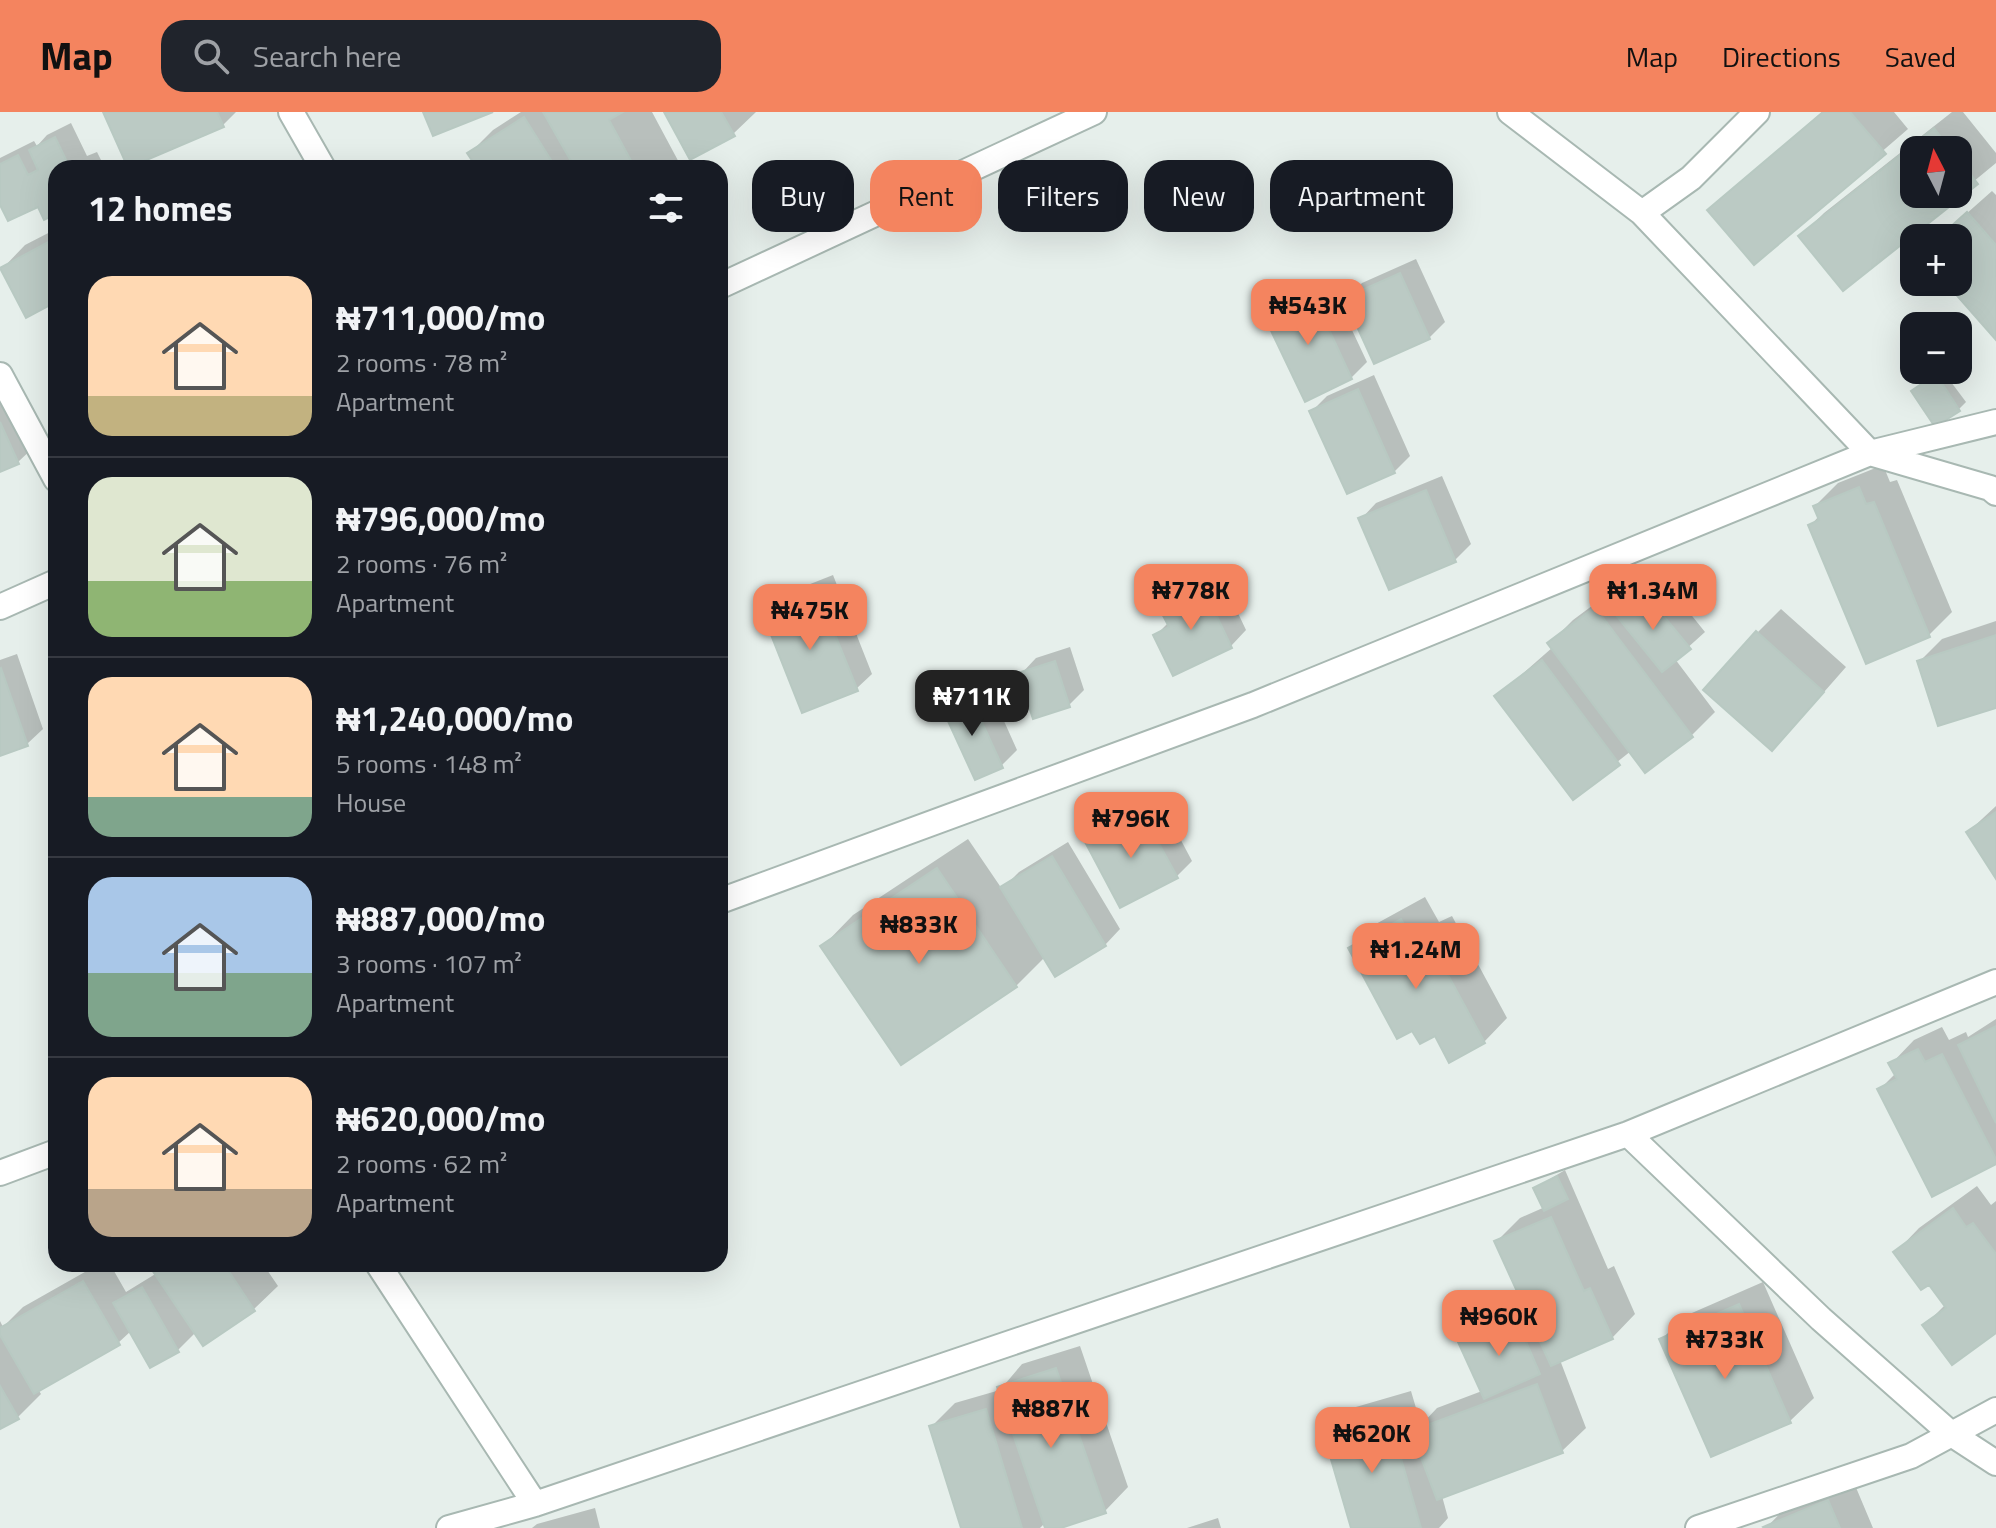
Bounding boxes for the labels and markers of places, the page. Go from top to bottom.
pin: ₦543K [1252,279,1364,347]
pin: ₦778K [1135,564,1247,632]
pin: ₦1.34M [1588,564,1718,632]
pin: ₦475K [754,584,866,652]
pin: ₦711K [916,670,1028,738]
pin: ₦796K [1075,792,1187,860]
pin: ₦833K [863,898,975,966]
pin: ₦1.24M [1351,923,1481,991]
pin: ₦960K [1443,1290,1555,1358]
pin: ₦733K [1669,1313,1781,1381]
pin: ₦887K [995,1382,1107,1450]
pin: ₦620K [1316,1407,1428,1475]

